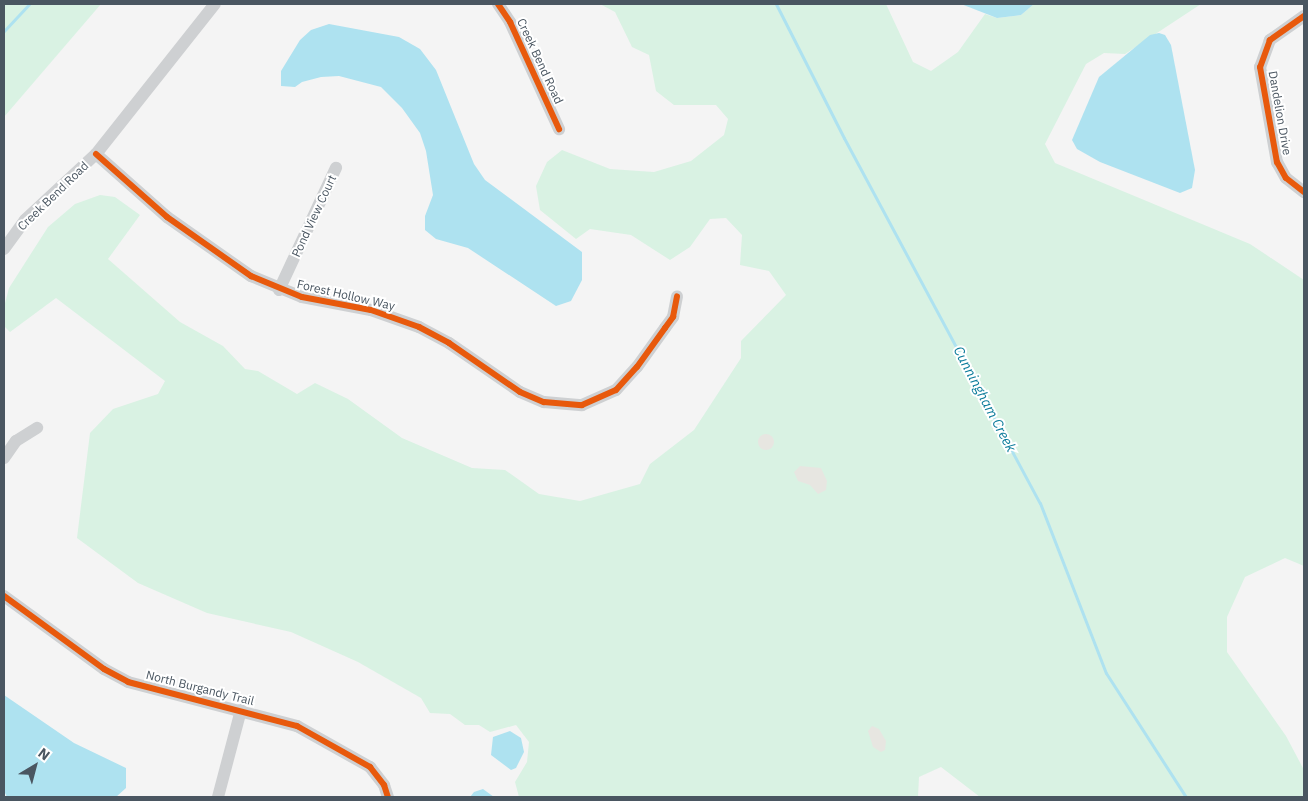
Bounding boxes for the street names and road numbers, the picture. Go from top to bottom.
street label: Creek Bend Road [514,16,566,106]
street label: Dandelion Drive [1266,70,1294,156]
street label: Creek Bend Road [15,159,91,233]
street label: Pond View Court [289,173,339,259]
street label: Forest Hollow Way [296,277,396,313]
street label: North Burgandy Trail [144,668,256,708]

